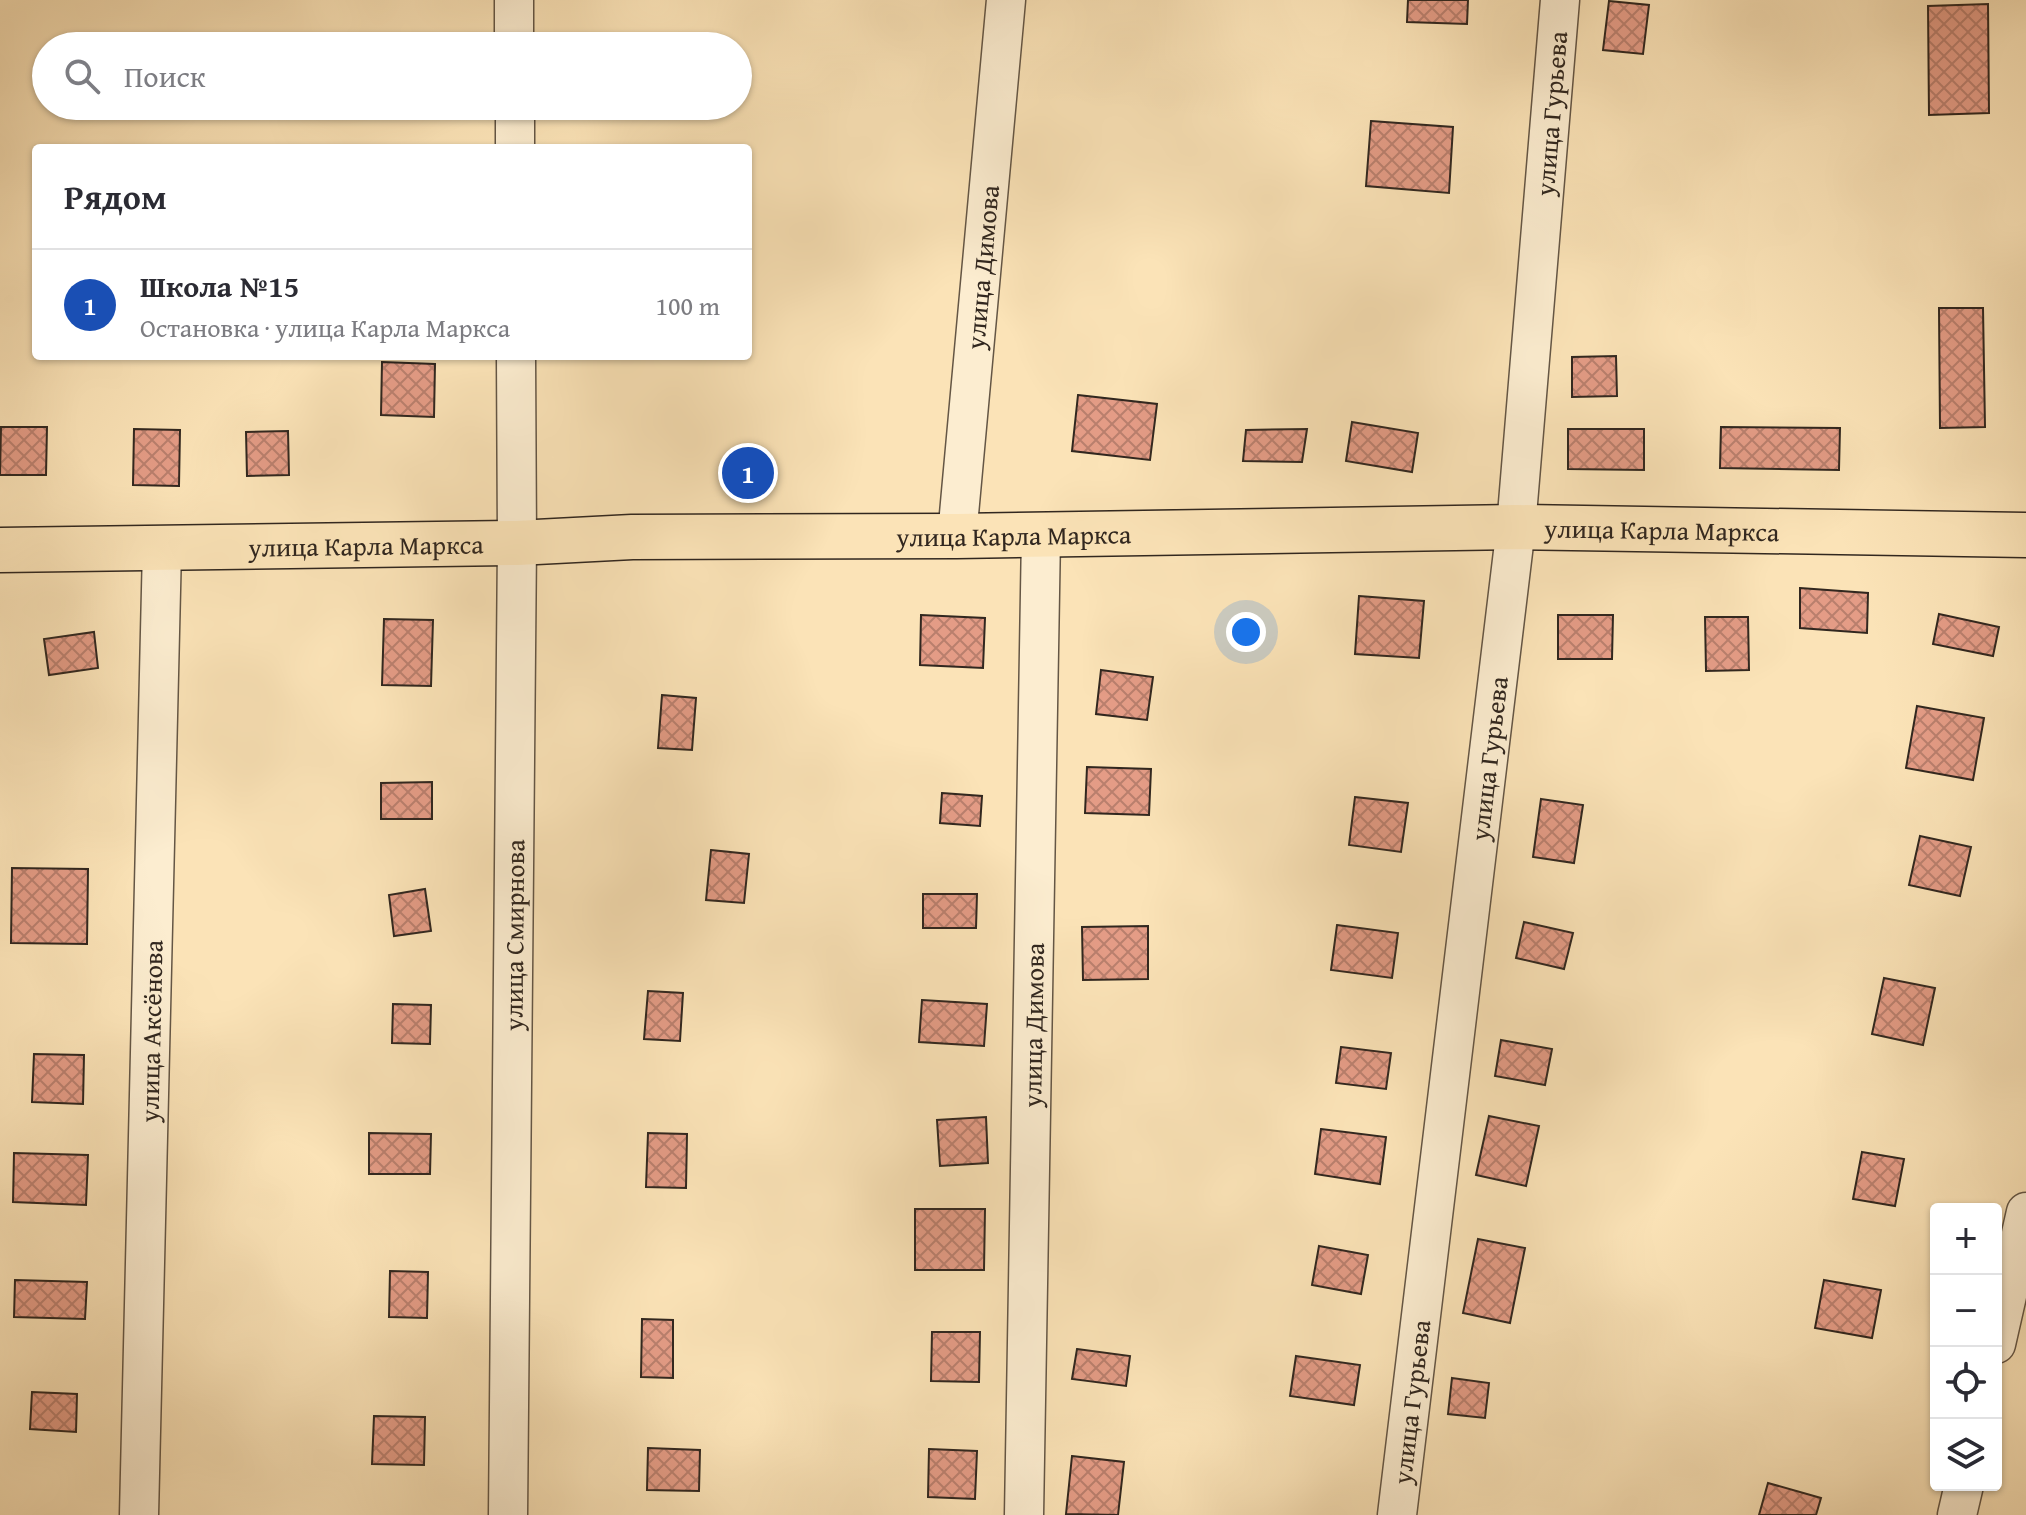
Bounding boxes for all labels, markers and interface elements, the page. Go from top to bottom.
street label: улица Гурьева [1524,29,1577,199]
search box [32,32,752,120]
icon: search [60,54,104,98]
text: Поиск [124,54,206,98]
text: Рядом [64,172,167,221]
street label: улица Димова [955,183,1009,352]
text: Школа №15 [140,264,299,308]
text: 1 [83,286,97,325]
text: 100 m [655,286,720,325]
text: Остановка · улица Карла Маркса [140,308,510,347]
pin: 1 [722,443,774,503]
street label: улица Карла Маркса [1543,508,1780,551]
street label: улица Карла Маркса [895,514,1132,556]
street label: улица Карла Маркса [247,524,484,566]
your location [1226,612,1266,652]
street label: улица Гурьева [1459,673,1517,844]
street label: улица Смирнова [493,838,534,1032]
street label: улица Аксёнова [129,939,172,1124]
street label: улица Димова [1012,942,1053,1109]
map controls [1930,1203,2002,1491]
button: + [1930,1203,2002,1275]
button: − [1930,1275,2002,1347]
street label: улица Гурьева [1381,1317,1440,1487]
button: locate [1930,1347,2002,1419]
button: layers [1930,1419,2002,1491]

